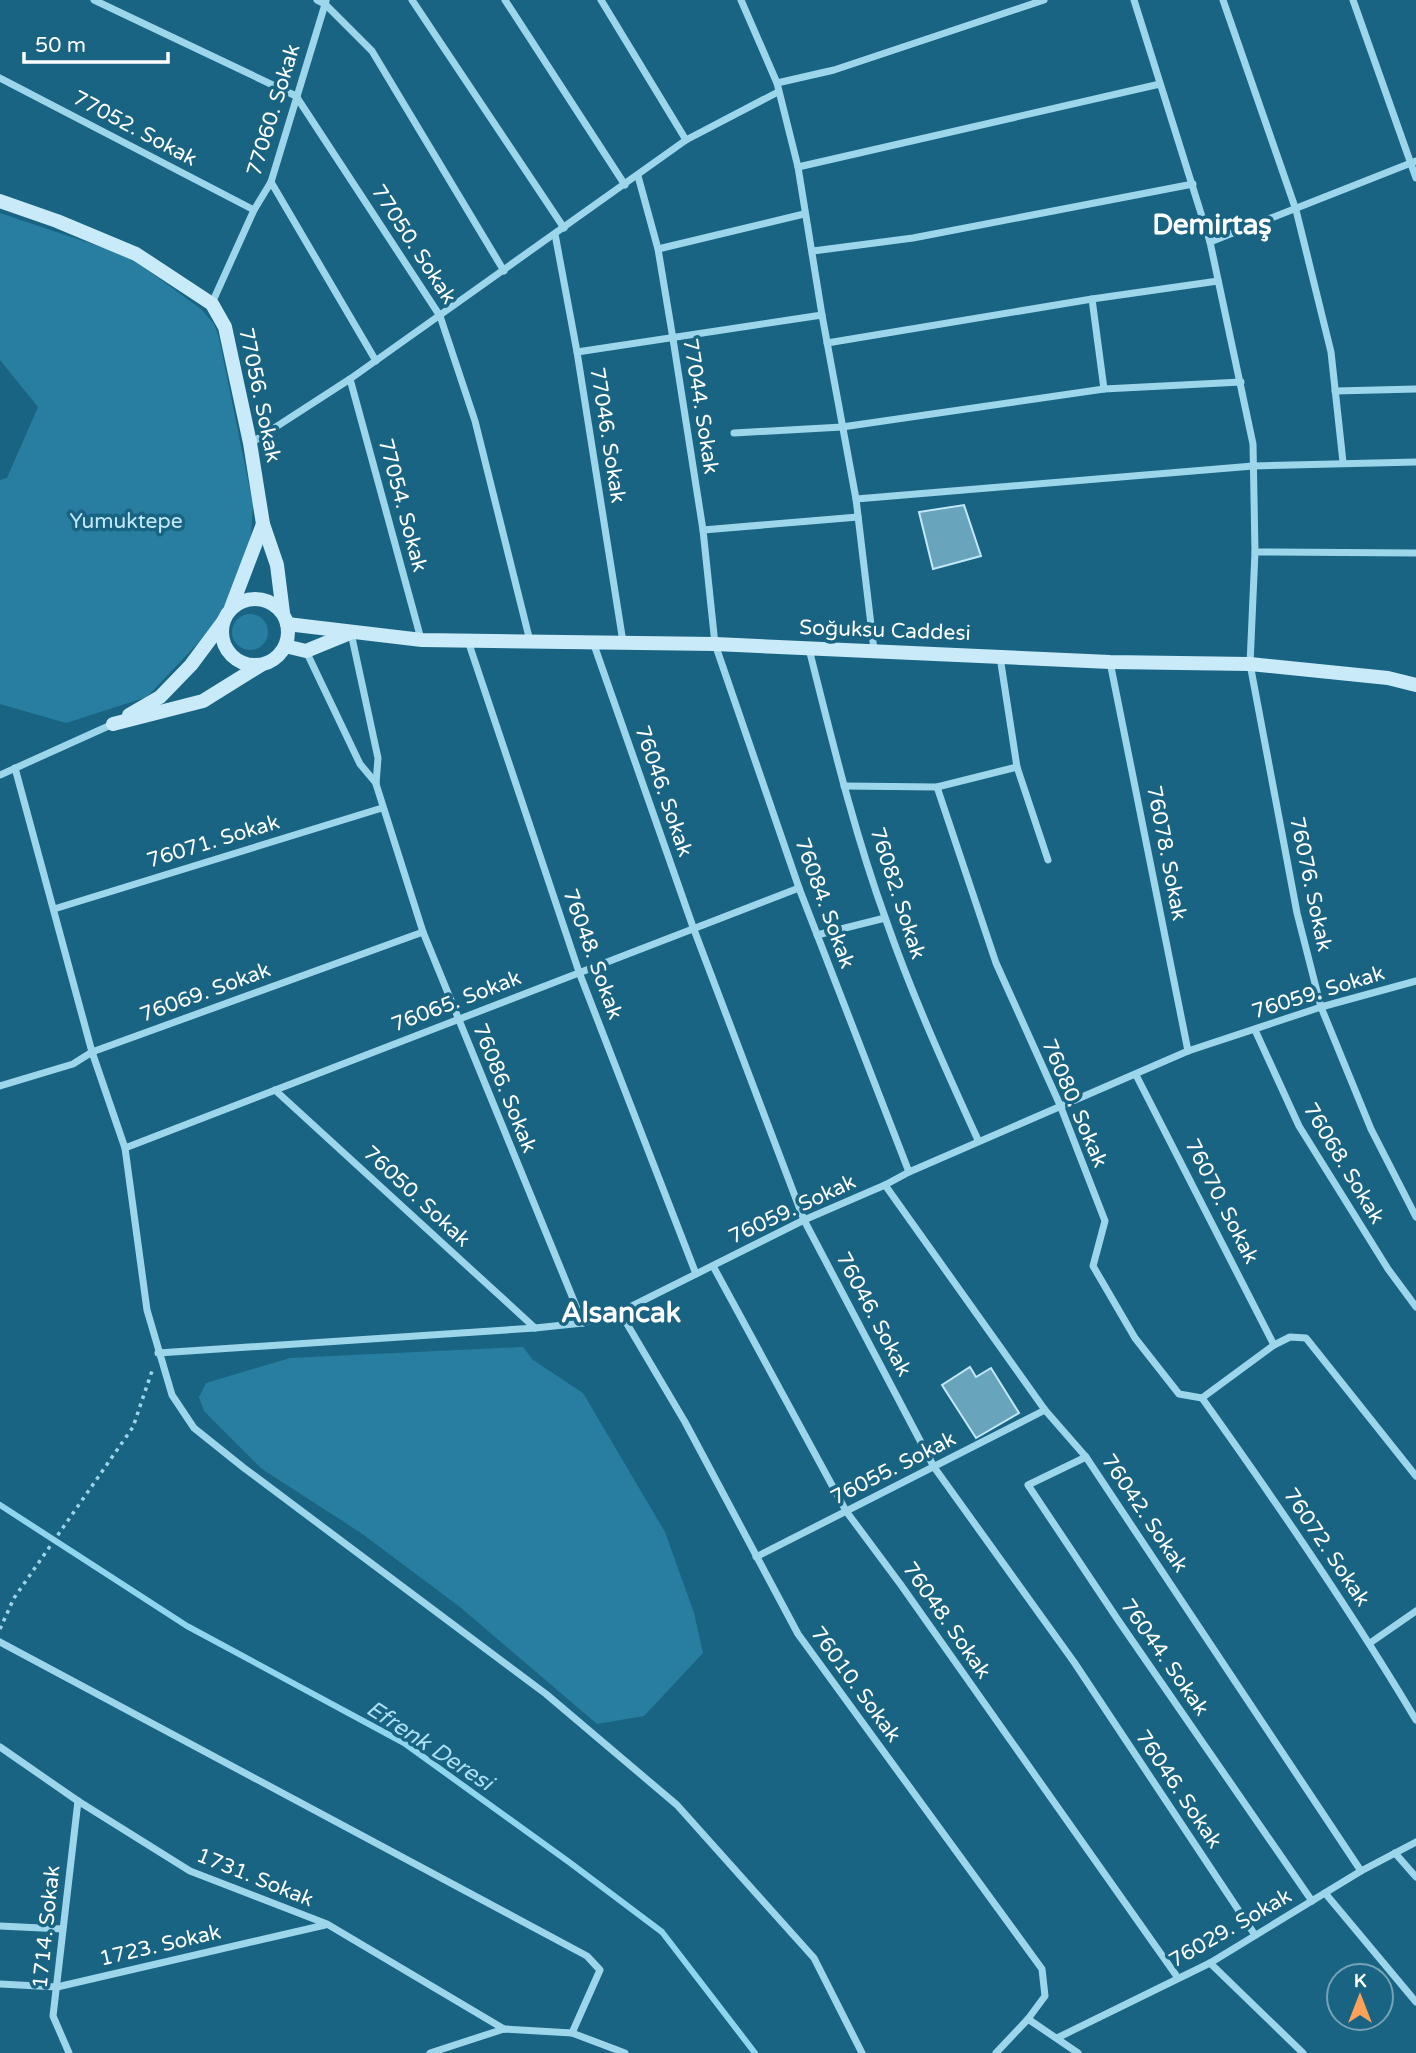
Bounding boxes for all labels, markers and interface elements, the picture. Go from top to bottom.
scale bar [24,21,168,65]
text: 50 m [35,33,86,58]
street label: 77060. Sokak [241,41,305,179]
street label: 77052. Sokak [68,85,201,172]
street label: 77050. Sokak [366,180,461,309]
district label: Demirtaş [1152,208,1272,242]
street label: 77056. Sokak [233,325,286,465]
street label: 77044. Sokak [677,336,724,476]
street label: 77046. Sokak [584,365,631,505]
street label: 77054. Sokak [373,436,432,575]
park label: Yumuktepe [69,509,183,534]
street label: Soğuksu Caddesi [799,615,971,646]
street label: 76046. Sokak [629,722,698,860]
street label: 76078. Sokak [1141,783,1192,923]
street label: 76071. Sokak [144,809,282,873]
street label: 76076. Sokak [1284,814,1337,954]
street label: 76082. Sokak [864,824,931,962]
street label: 76084. Sokak [789,835,860,972]
street label: 76048. Sokak [557,886,628,1023]
street label: 76069. Sokak [137,957,274,1028]
street label: 76059. Sokak [1249,960,1387,1024]
street label: 76065. Sokak [388,965,525,1038]
street label: 76086. Sokak [467,1020,542,1156]
street label: 76080. Sokak [1036,1035,1113,1171]
street label: 76068. Sokak [1298,1098,1390,1228]
street label: 76070. Sokak [1179,1134,1264,1268]
street label: 76050. Sokak [358,1140,475,1252]
street label: 76059. Sokak [725,1169,860,1250]
street label: 76046. Sokak [830,1248,917,1381]
district label: Alsancak [561,1296,681,1330]
street label: 76055. Sokak [827,1426,960,1511]
street label: 76042. Sokak [1096,1449,1193,1577]
street label: 76072. Sokak [1278,1483,1375,1611]
street label: 76048. Sokak [897,1557,996,1684]
street label: 76044. Sokak [1115,1594,1214,1721]
street label: 76010. Sokak [805,1622,906,1747]
water label: Efrenk Deresi [361,1695,501,1799]
street label: 76046. Sokak [1130,1725,1227,1853]
street label: 1731. Sokak [193,1843,317,1912]
street label: 1714. Sokak [28,1864,65,1990]
street label: 76029. Sokak [1165,1883,1296,1974]
street label: 1723. Sokak [97,1919,223,1972]
north arrow [1325,1962,1395,2032]
text: K [1354,1970,1367,1992]

